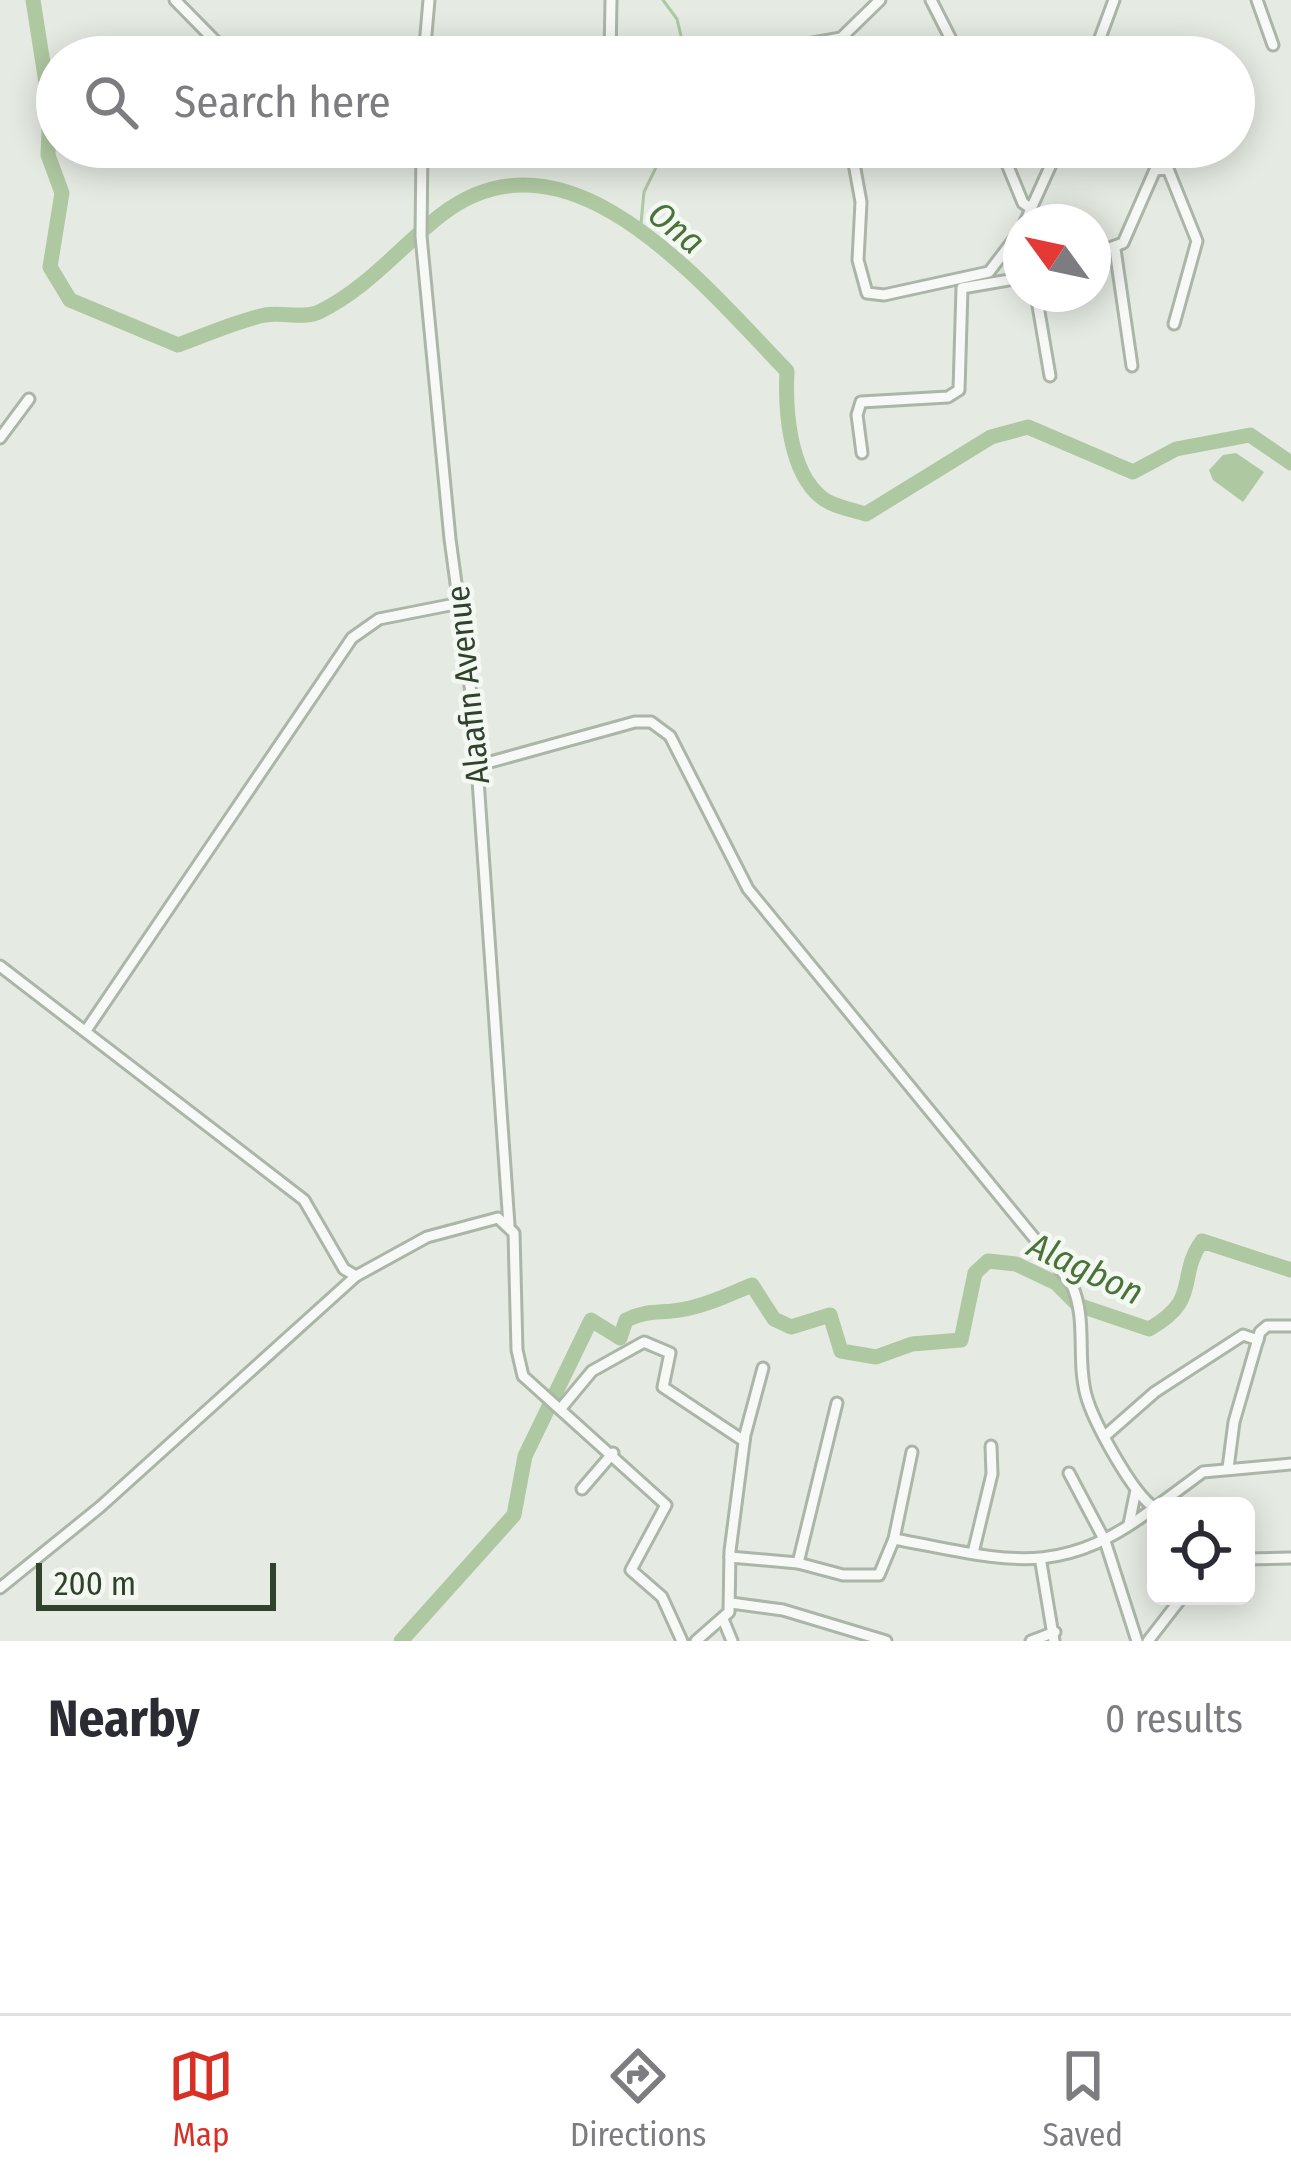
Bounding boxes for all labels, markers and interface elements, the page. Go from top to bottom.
search box [36,36,1255,168]
icon: search [78,69,144,135]
text: Search here [174,75,391,129]
water label: Ona [639,192,714,264]
north arrow [1003,204,1111,312]
street label: Alaafin Avenue [438,584,498,786]
water label: Alagbon [1019,1222,1150,1315]
map controls [1147,1497,1255,1605]
button: locate [1147,1497,1255,1605]
scale bar [36,1557,276,1610]
text: 200 m [54,1564,136,1604]
text: Nearby [48,1688,200,1750]
text: 0 results [1105,1696,1243,1742]
tab: Map [168,2043,234,2155]
tab: Directions [570,2043,706,2155]
tab: Saved [1042,2043,1123,2155]

